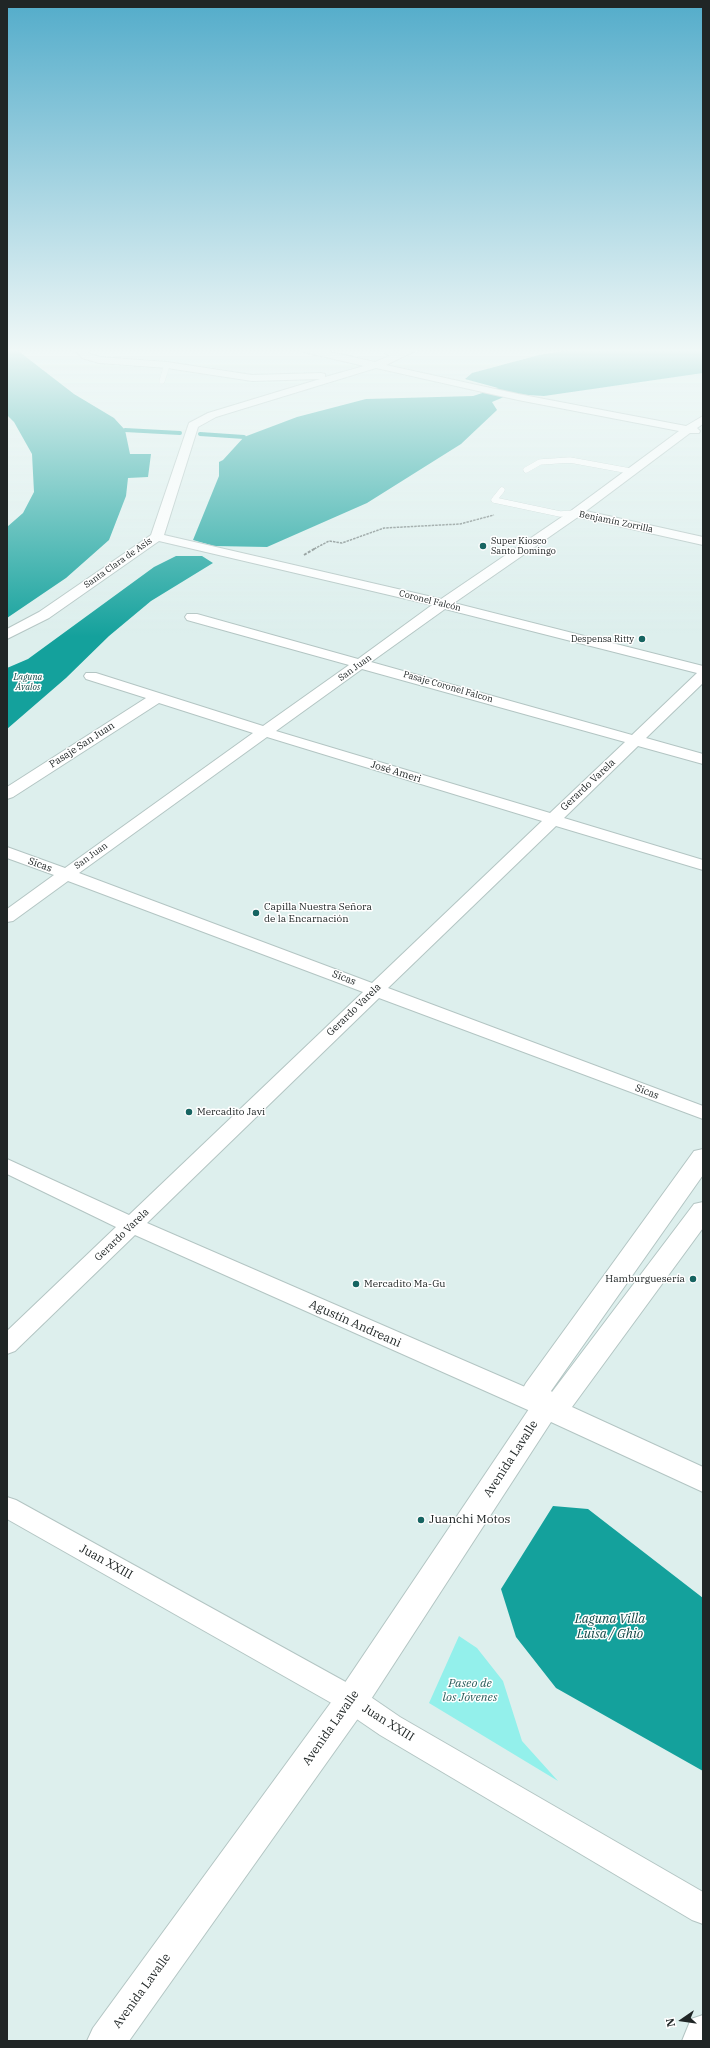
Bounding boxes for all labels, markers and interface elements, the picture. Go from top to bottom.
street label: Benjamín Zorrilla [578,509,654,535]
street label: Santa Clara de Asís [82,535,154,591]
place label: Super Kiosco Santo Domingo [491,536,556,557]
marker: Super Kiosco Santo Domingo [478,541,488,551]
street label: Coronel Falcón [398,588,462,614]
place label: Despensa Ritty [571,634,634,644]
marker: Despensa Ritty [637,634,647,644]
street label: San Juan [336,652,374,684]
street label: Pasaje Coronel Falcon [402,669,494,705]
water label: Laguna Ávalos [14,672,42,693]
street label: Pasaje San Juan [47,719,117,771]
street label: Gerardo Varela [558,757,618,813]
street label: José Ameri [369,759,423,785]
street label: San Juan [72,840,110,872]
street label: Sicas [26,855,54,875]
place label: Capilla Nuestra Señora de la Encarnación [264,901,372,924]
marker: Capilla Nuestra Señora de la Encarnación [251,908,261,918]
street label: Sicas [330,968,358,988]
street label: Gerardo Varela [324,981,384,1039]
street label: Sicas [633,1082,661,1102]
place label: Mercadito Javi [197,1106,265,1118]
marker: Mercadito Javi [184,1107,194,1117]
street label: Gerardo Varela [92,1206,152,1264]
place label: Hamburguesería [605,1273,685,1285]
marker: Hamburguesería [688,1274,698,1284]
place label: Mercadito Ma-Gu [364,1278,446,1290]
marker: Mercadito Ma-Gu [351,1279,361,1289]
street label: Agustín Andreani [307,1297,403,1351]
street label: Avenida Lavalle [481,1418,541,1500]
place label: Juanchi Motos [429,1513,510,1527]
marker: Juanchi Motos [416,1515,426,1525]
street label: Juan XXIII [77,1542,135,1582]
water label: Laguna Villa Luisa / Ghio [575,1611,645,1642]
park label: Paseo de los Jóvenes [443,1677,497,1705]
street label: Avenida Lavalle [300,1688,362,1768]
street label: Juan XXIII [359,1701,417,1745]
street label: Avenida Lavalle [110,1951,174,2031]
north arrow [662,2000,702,2040]
text: N [663,2017,678,2029]

